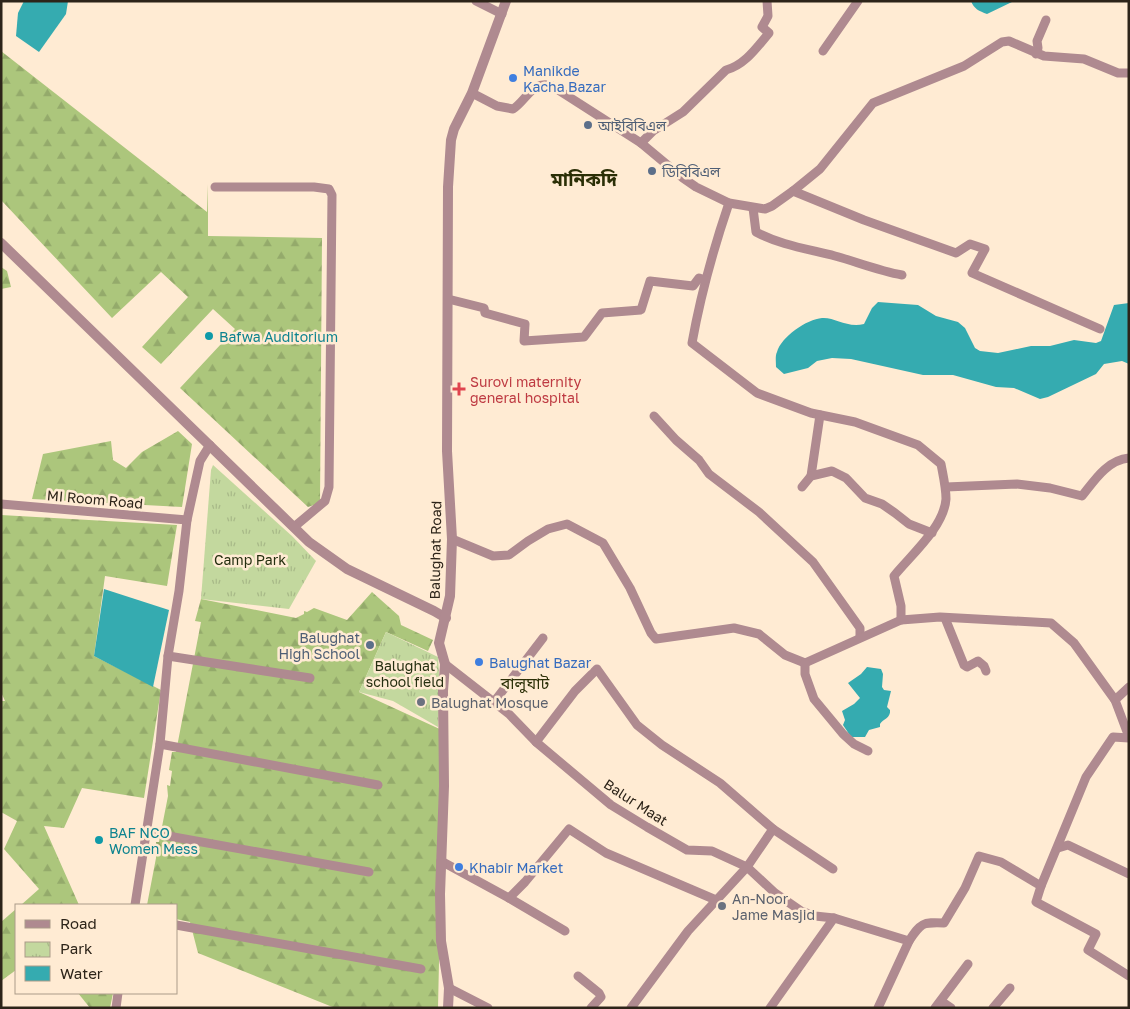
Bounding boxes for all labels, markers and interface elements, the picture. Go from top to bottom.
place label: Manikde Kacha Bazar [523,62,606,95]
marker: Manikde Kacha Bazar [507,72,519,84]
place label: আইবিবিএল [597,117,667,134]
marker: আইবিবিএল [582,119,594,131]
place label: ডিবিবিএল [661,163,721,180]
marker: ডিবিবিএল [646,165,658,177]
district label: মানিকদি [550,167,617,190]
place label: Bafwa Auditorium [219,328,338,345]
marker: Bafwa Auditorium [203,330,215,342]
place label: Surovi maternity general hospital [470,373,582,406]
marker: Surovi maternity general hospital [452,382,466,396]
street label: MI Room Road [46,486,144,512]
street label: Balughat Road [426,501,444,599]
park label: Camp Park [214,551,286,568]
place label: Balughat High School [278,629,360,662]
marker: Balughat High School [364,639,376,651]
place label: Balughat Bazar [489,654,592,671]
marker: Balughat Bazar [473,656,485,668]
park label: Balughat school field [366,657,444,690]
district label: বালুঘাট [500,673,549,693]
place label: Balughat Mosque [431,694,548,711]
marker: Balughat Mosque [415,696,427,708]
street label: Balur Maat [601,775,671,829]
place label: BAF NCO Women Mess [109,824,198,857]
marker: BAF NCO Women Mess [93,834,105,846]
place label: Khabir Market [469,859,563,876]
marker: Khabir Market [453,861,465,873]
place label: An-Noor Jame Masjid [732,890,815,923]
marker: An-Noor Jame Masjid [716,900,728,912]
legend [15,904,178,994]
text: Road [60,914,97,932]
text: Park [60,939,93,957]
text: Water [60,964,103,982]

